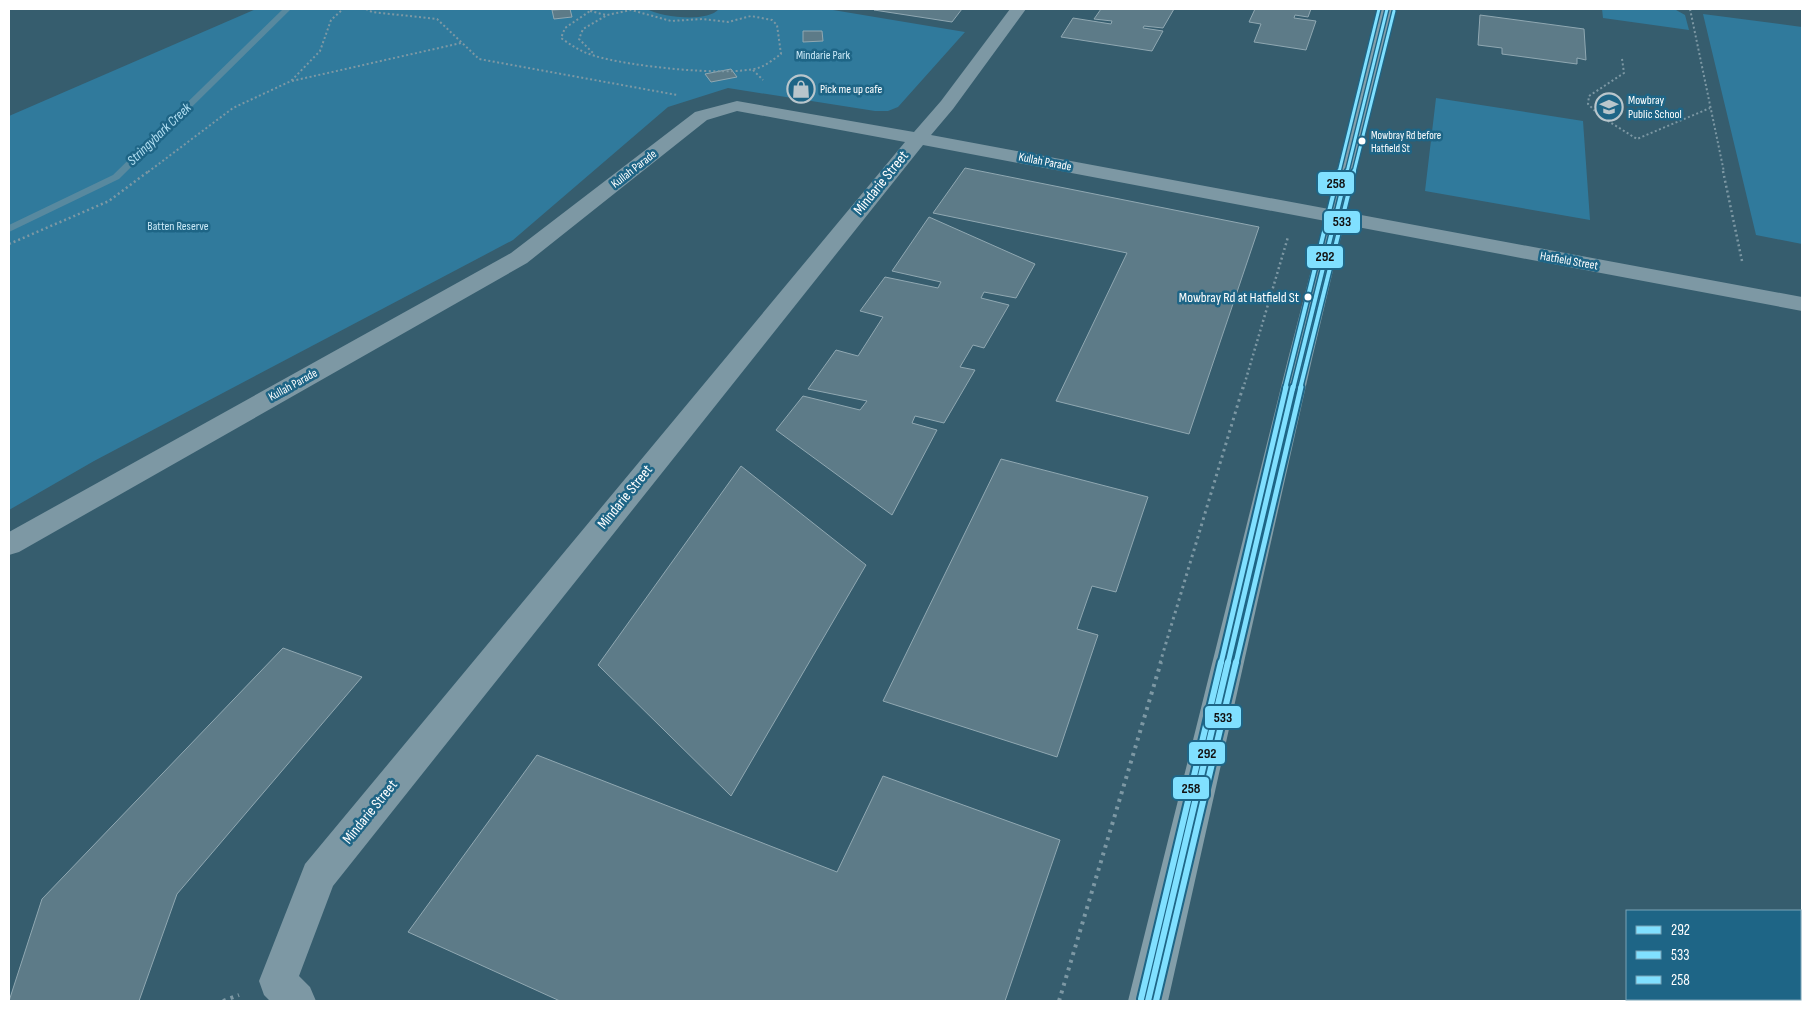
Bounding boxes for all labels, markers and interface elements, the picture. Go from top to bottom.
park label: Mindarie Park [796,48,850,63]
shop icon: Pick me up cafe [786,74,816,104]
place label: Pick me up cafe [820,82,882,97]
school or university icon: Mowbray Public School [1594,92,1624,122]
place label: Mowbray Public School [1628,93,1682,122]
water label: Stringybark Creek [123,99,195,169]
place label: Mowbray Rd before Hatfield St [1371,129,1441,155]
marker: Mowbray Rd before Hatfield St [1357,136,1367,146]
street label: Kullah Parade [608,146,660,191]
street label: Mindarie Street [849,147,913,219]
street label: Kullah Parade [1017,150,1073,175]
line badge: 258 [1317,171,1355,195]
text: 258 [1327,175,1346,192]
line badge: 533 [1323,210,1361,234]
text: 533 [1333,213,1351,230]
park label: Batten Reserve [147,219,209,234]
line badge: 292 [1306,245,1344,269]
text: 292 [1316,248,1334,265]
street label: Hatfield Street [1539,248,1600,274]
place label: Mowbray Rd at Hatfield St [1179,289,1299,306]
marker: Mowbray Rd at Hatfield St [1303,292,1313,302]
street label: Kullah Parade [266,365,320,405]
street label: Mindarie Street [593,461,657,533]
line badge: 533 [1204,705,1242,729]
text: 533 [1214,709,1232,726]
line badge: 292 [1188,741,1226,765]
text: 292 [1198,745,1216,762]
street label: Mindarie Street [338,776,402,848]
line badge: 258 [1172,776,1210,800]
text: 258 [1182,780,1201,797]
legend [1626,910,1801,1000]
text: 292 [1671,921,1690,940]
text: 533 [1671,946,1690,965]
text: 258 [1671,971,1690,990]

